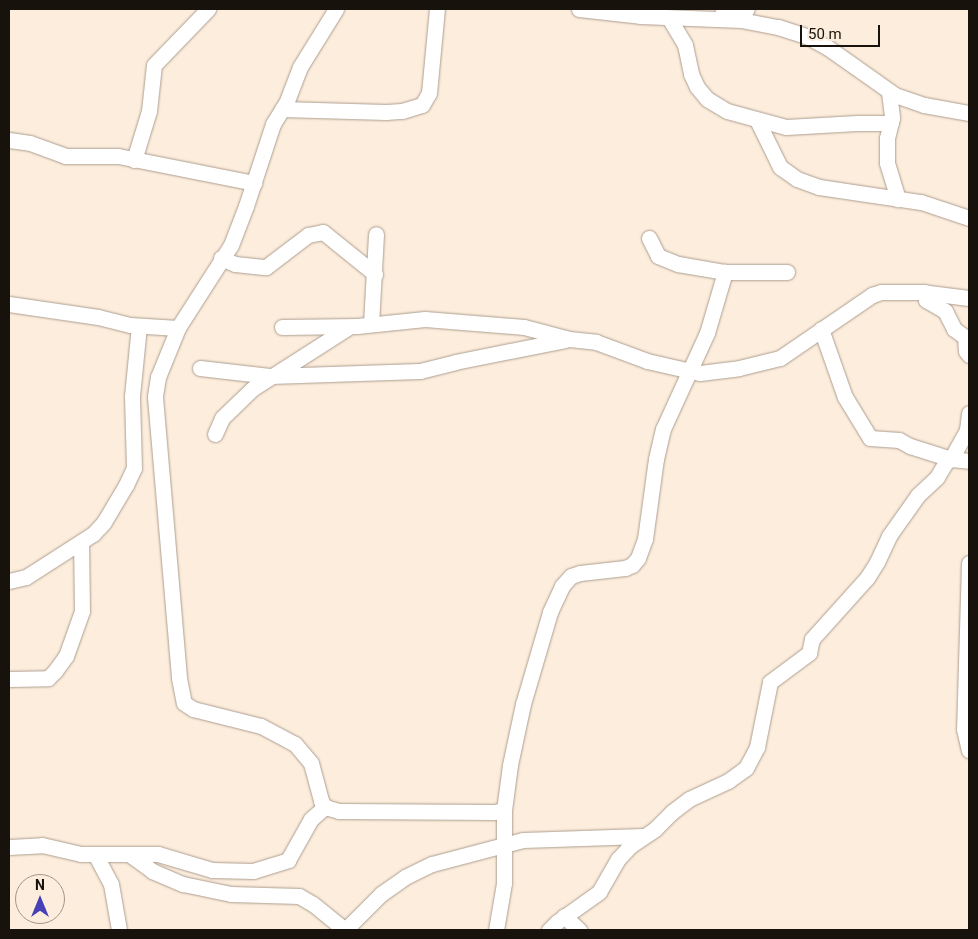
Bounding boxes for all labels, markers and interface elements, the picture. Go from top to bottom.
scale bar [803,15,883,47]
text: 50 m [808,25,842,43]
north arrow [15,874,65,924]
text: N [35,877,45,893]

